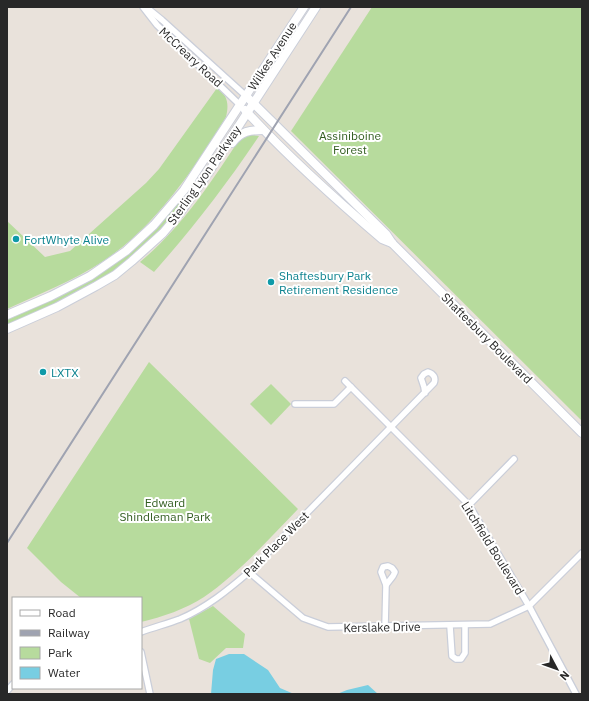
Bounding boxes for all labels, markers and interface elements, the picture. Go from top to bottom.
street label: Wilkes Avenue [244,19,300,93]
street label: McCreary Road [156,24,226,90]
street label: Sterling Lyon Parkway [164,122,244,228]
park label: Assiniboine Forest [319,128,382,157]
place label: FortWhyte Alive [24,232,110,247]
marker: FortWhyte Alive [11,234,21,244]
place label: Shaftesbury Park Retirement Residence [279,268,398,297]
marker: Shaftesbury Park Retirement Residence [266,277,276,287]
street label: Shaftesbury Boulevard [438,289,536,387]
place label: LXTX [51,365,79,380]
marker: LXTX [38,367,48,377]
park label: Edward Shindleman Park [119,495,211,524]
street label: Litchfield Boulevard [458,499,528,597]
street label: Park Place West [240,508,312,580]
legend [12,597,142,689]
text: Road [48,605,76,620]
street label: Kerslake Drive [343,619,421,635]
text: Railway [48,625,90,640]
text: Park [48,645,73,660]
north arrow [537,649,577,689]
text: Water [48,665,81,680]
text: N [557,668,572,683]

